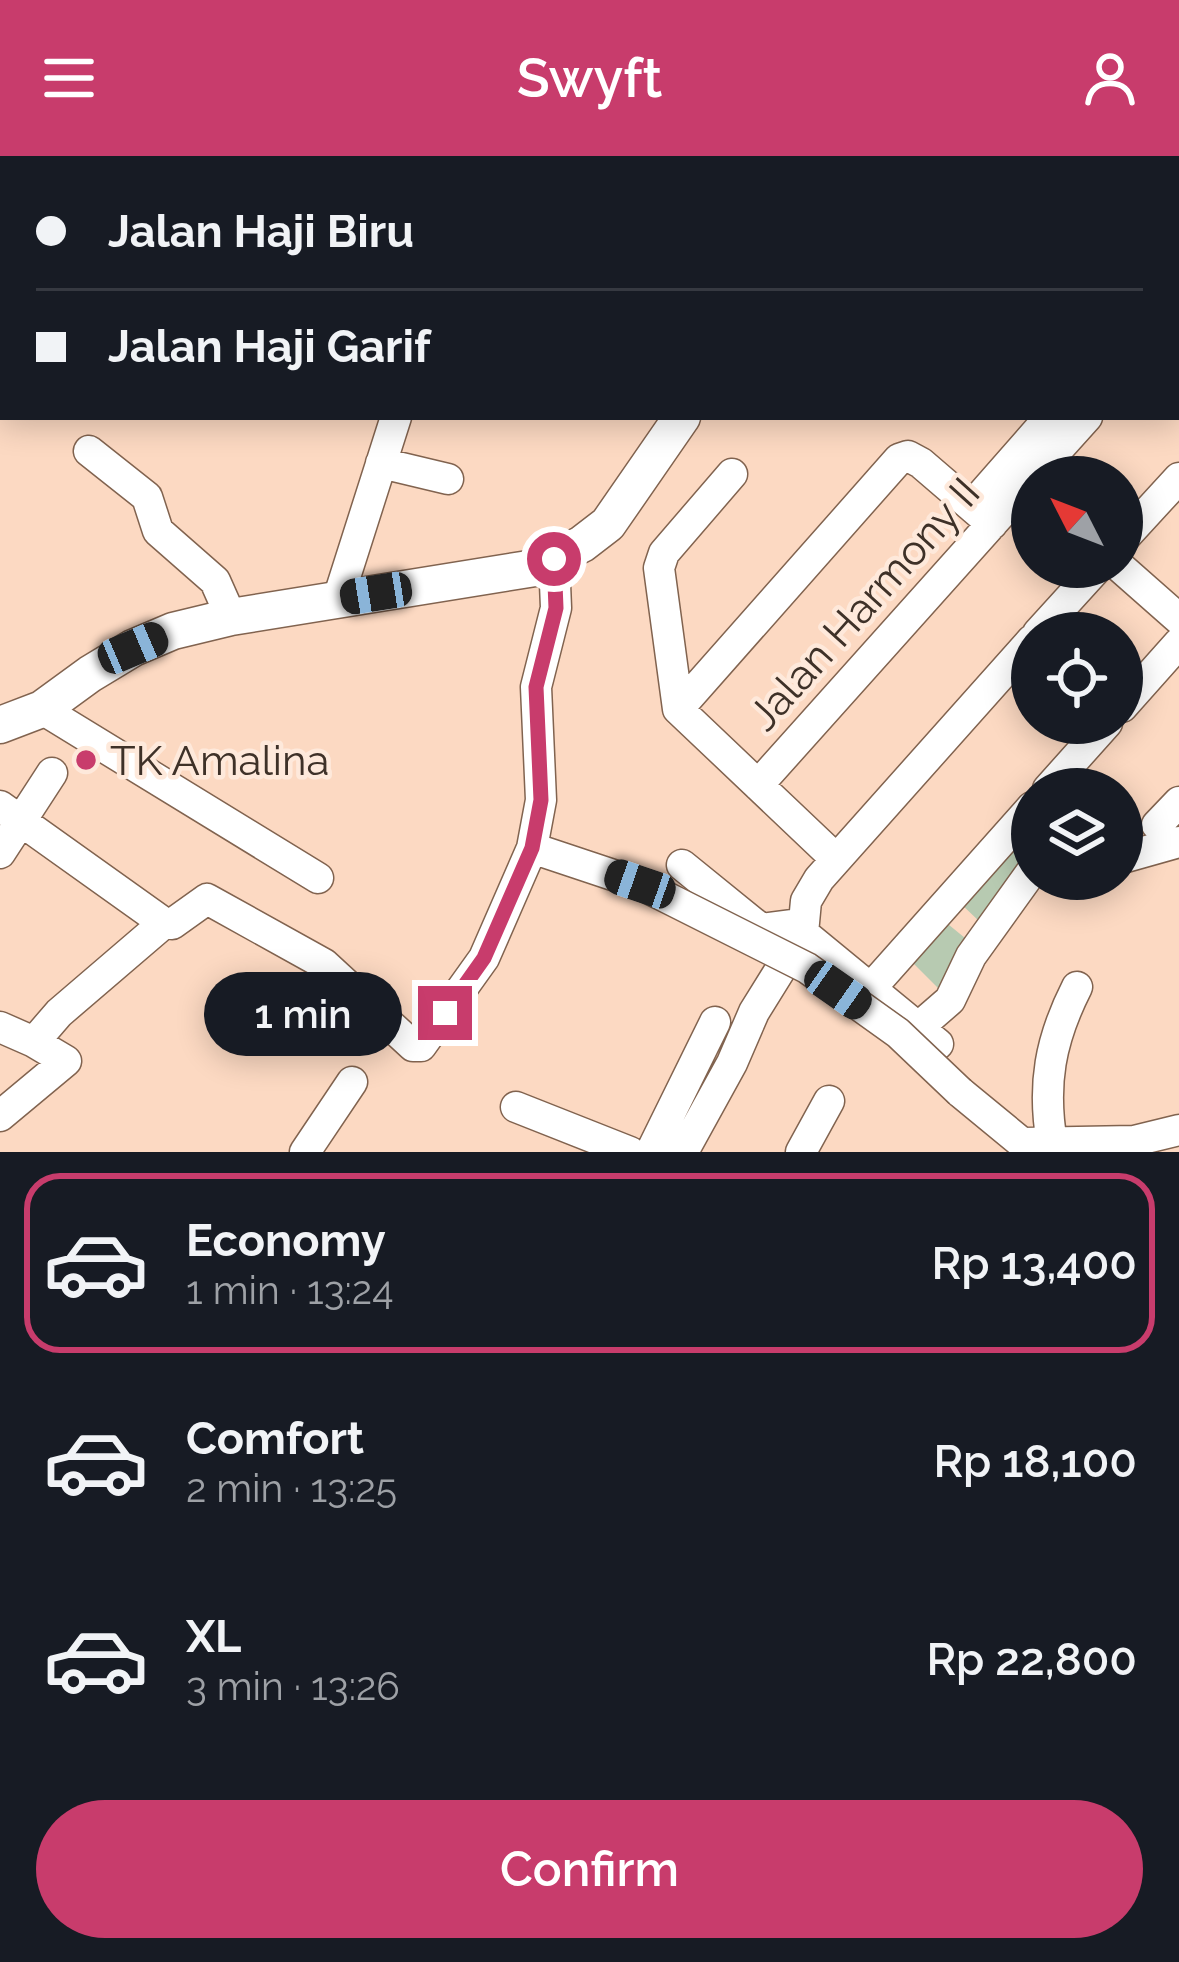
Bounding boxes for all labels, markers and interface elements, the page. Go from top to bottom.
icon: menu [36,45,102,111]
icon: person [1077,45,1143,111]
text: Swyft [517,46,662,110]
text: Jalan Haji Biru [108,205,414,258]
text: Jalan Haji Garif [108,320,431,373]
north arrow [1011,456,1143,588]
map controls [1011,456,1143,900]
street label: Jalan Harmony II [738,468,990,740]
route start [527,532,581,586]
car [338,570,414,616]
button: locate [1011,612,1143,744]
car [93,617,173,679]
place label: TK Amalina [110,736,329,785]
marker: TK Amalina [73,747,99,773]
button: layers [1011,768,1143,900]
car [600,855,680,913]
car [798,955,878,1025]
callout: 1 min [205,971,403,1055]
route end [418,986,472,1040]
text: 1 min [255,991,351,1037]
icon: car [42,1209,150,1317]
text: Economy [186,1214,386,1267]
text: Rp 13,400 [932,1237,1137,1290]
text: 1 min · 13:24 [186,1267,393,1313]
icon: car [42,1407,150,1515]
text: Comfort [186,1412,364,1465]
text: Rp 18,100 [933,1435,1137,1488]
text: 2 min · 13:25 [186,1465,397,1511]
icon: car [42,1605,150,1713]
text: XL [186,1610,241,1663]
text: Rp 22,800 [926,1633,1137,1686]
text: 3 min · 13:26 [186,1663,400,1709]
button: Confirm [36,1800,1143,1938]

